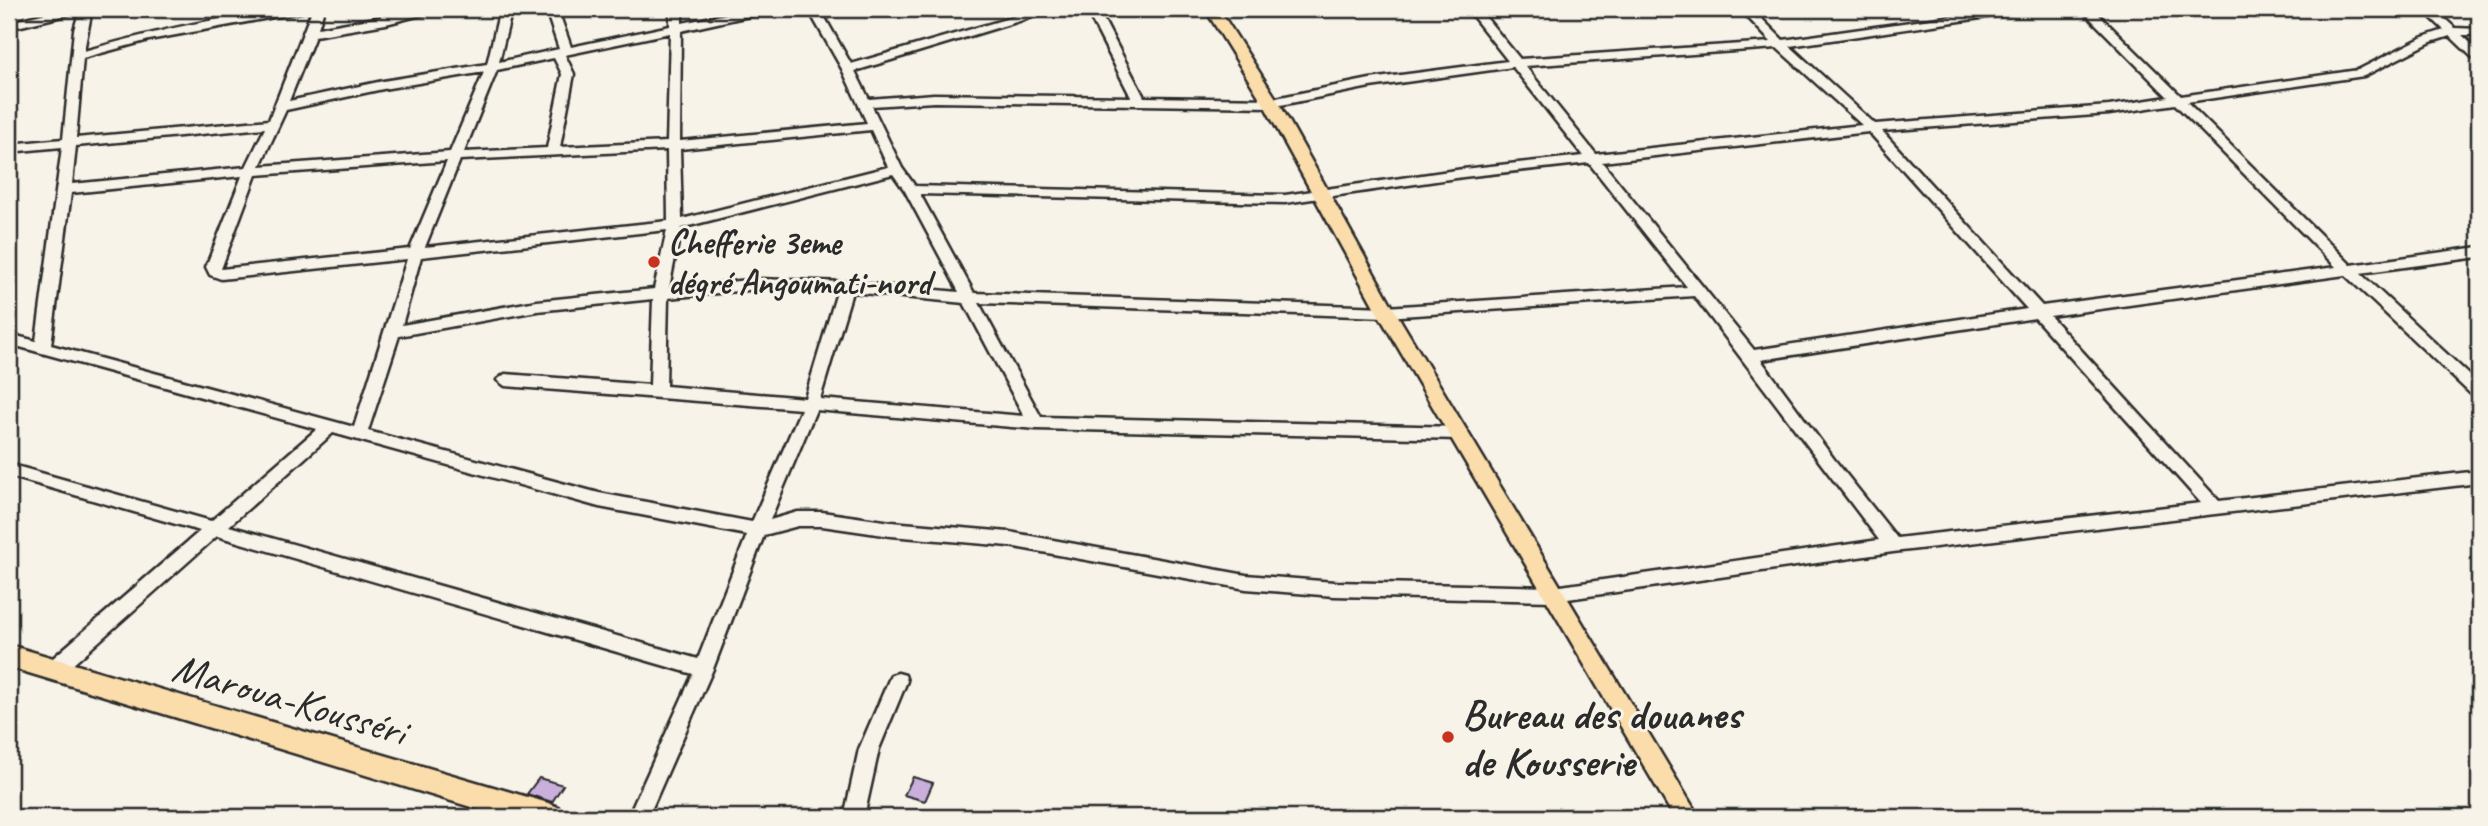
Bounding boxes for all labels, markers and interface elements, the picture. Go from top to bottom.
place label: Chefferie 3eme dégré Angoumati-nord [668,220,937,305]
marker: Chefferie 3eme dégré Angoumati-nord [646,254,662,270]
street label: Maroua-Kousséri [167,641,418,760]
place label: Bureau des douanes de Kousserie [1462,688,1745,789]
marker: Bureau des douanes de Kousserie [1440,729,1456,745]

